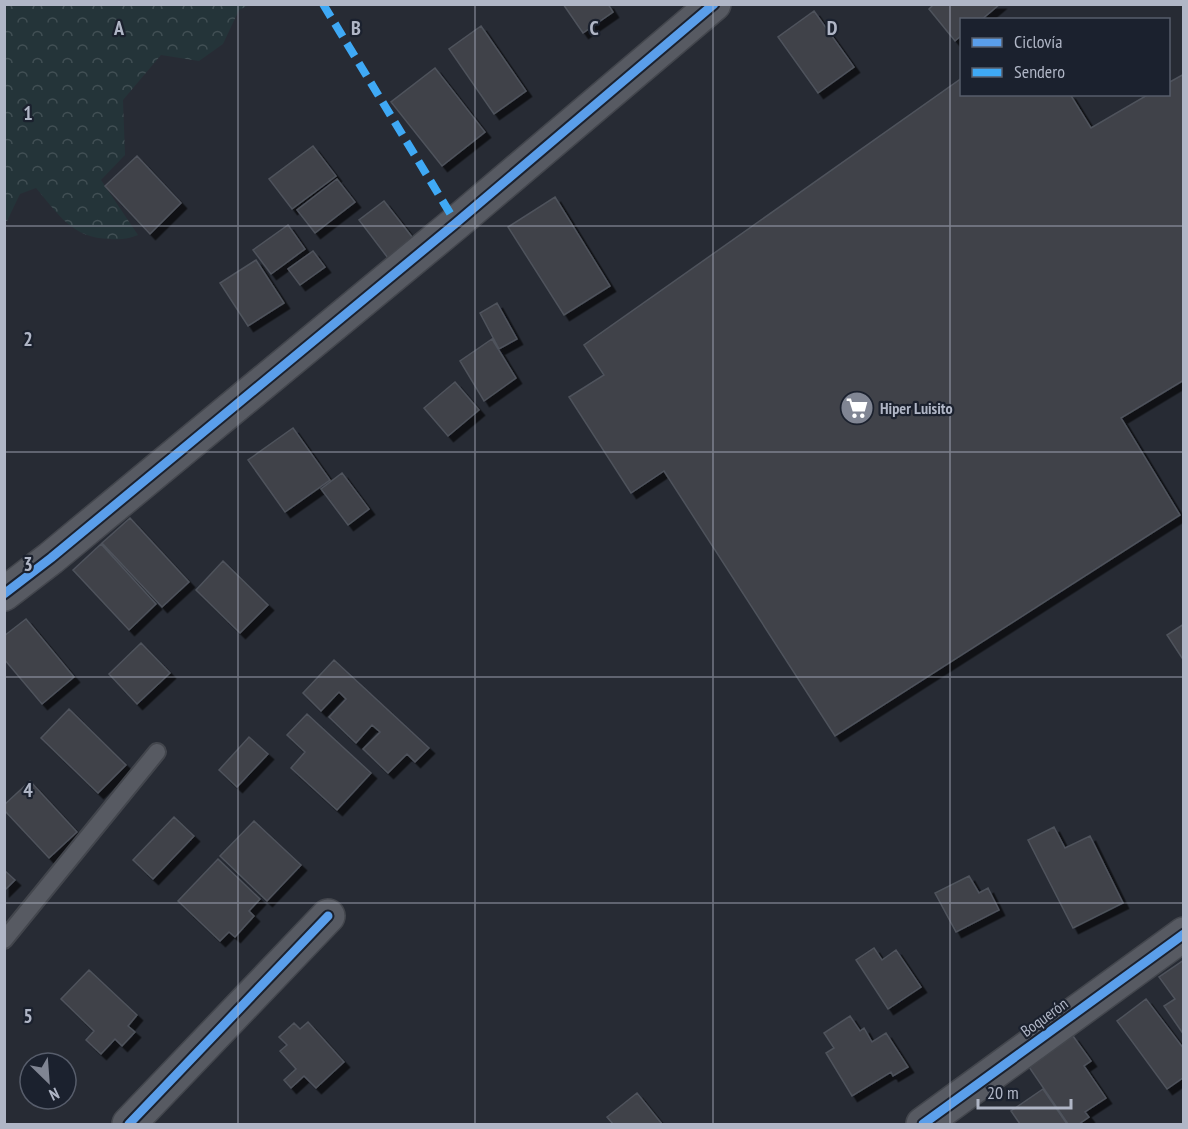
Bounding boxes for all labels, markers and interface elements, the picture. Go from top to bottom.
text: A [113,15,125,41]
text: B [351,15,361,41]
text: C [589,15,599,41]
text: D [827,15,838,41]
legend [960,18,1170,96]
text: Ciclovía [1014,30,1062,53]
text: Sendero [1014,60,1065,83]
text: 1 [23,100,33,126]
text: 2 [23,326,33,352]
supermarket icon: Hiper Luisito [839,390,875,426]
place label: Hiper Luisito [880,398,953,418]
text: 3 [23,551,33,577]
text: 4 [23,777,33,803]
street label: Boquerón [1017,993,1071,1041]
text: 5 [23,1003,33,1029]
north arrow [18,1051,78,1111]
scale bar [978,1072,1071,1110]
text: 20 m [987,1081,1019,1104]
text: N [46,1084,62,1105]

